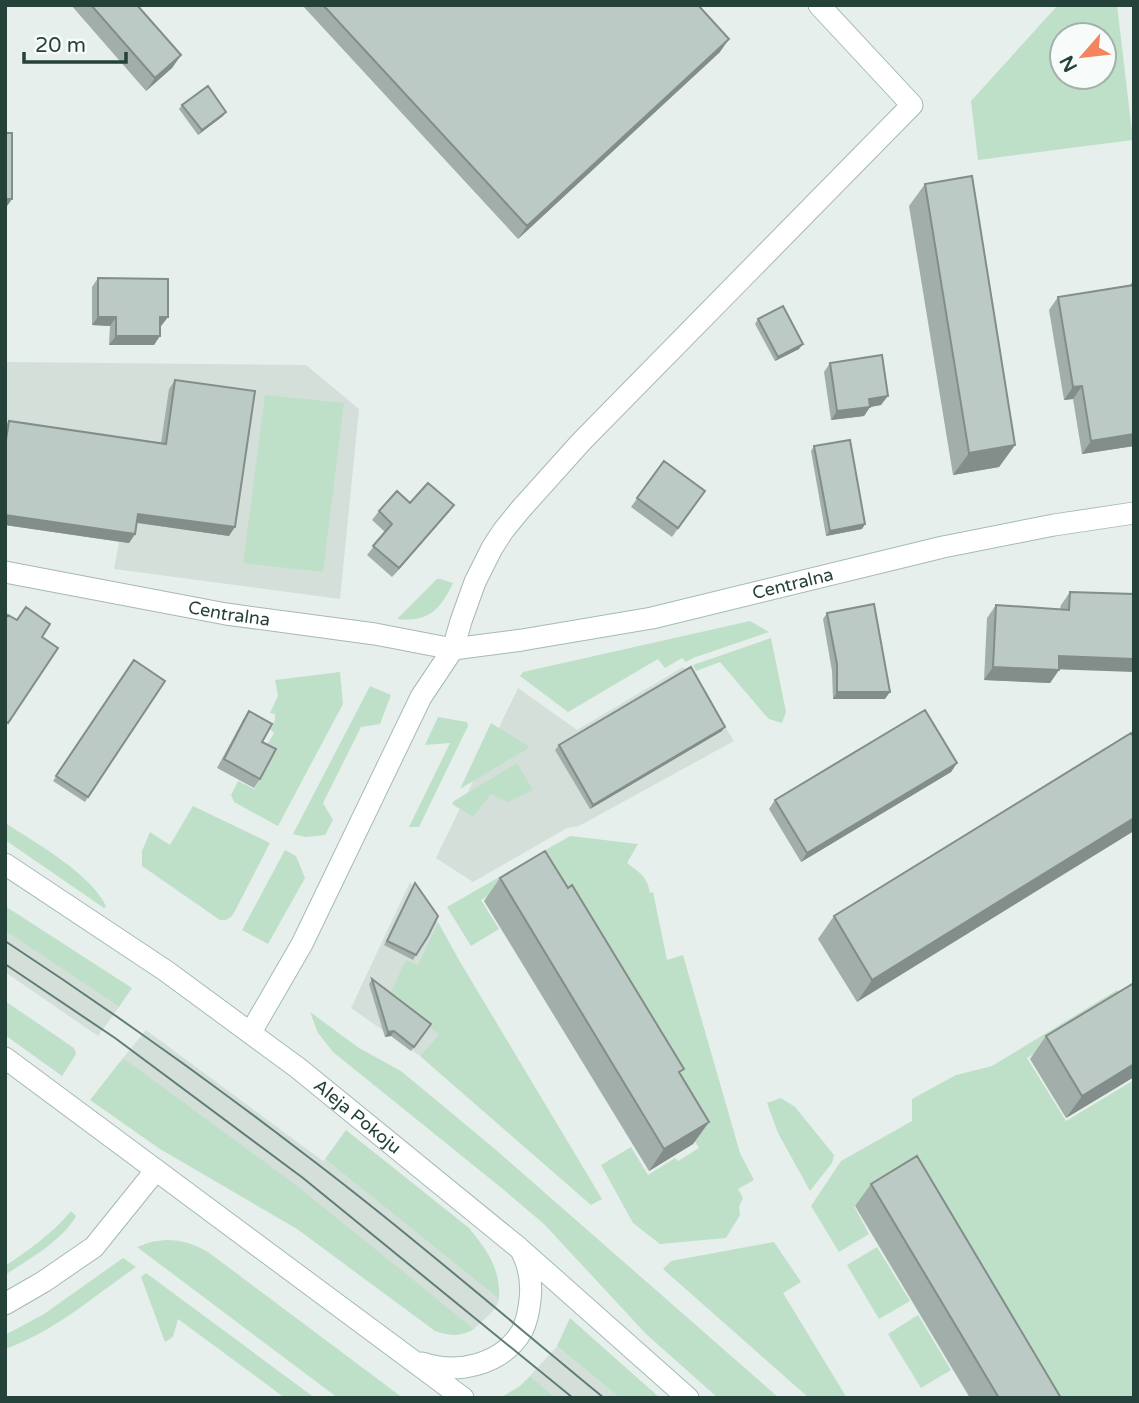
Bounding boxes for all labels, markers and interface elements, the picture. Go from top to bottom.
scale bar [24,21,126,65]
north arrow [1048,21,1118,91]
text: 20 m [35,33,86,58]
text: N [1056,52,1082,75]
street label: Centralna [750,563,836,604]
street label: Centralna [186,596,271,631]
street label: Aleja Pokoju [309,1074,406,1159]

